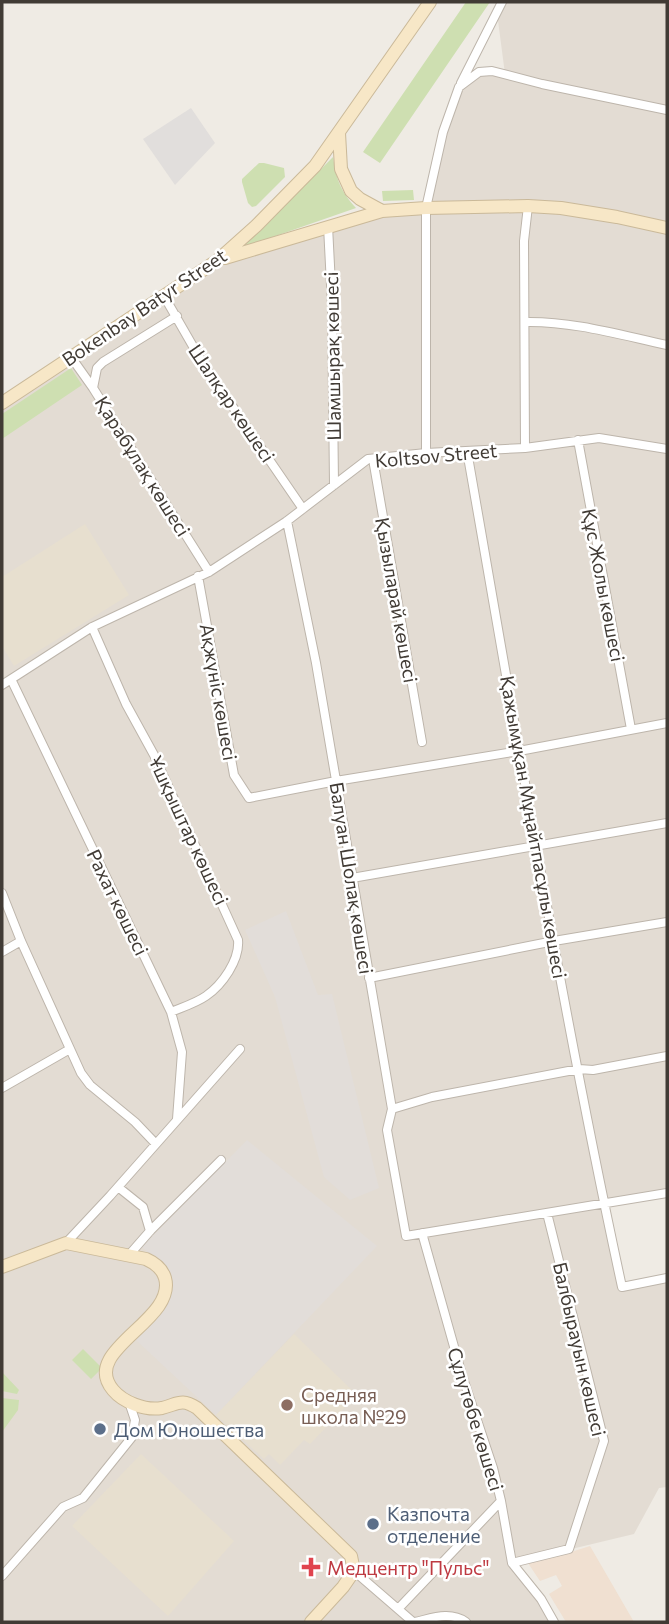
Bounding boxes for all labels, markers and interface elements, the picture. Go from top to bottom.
street label: Bokenbay Batyr Street [57,243,231,371]
street label: Шамшырақ көшесі [319,271,345,441]
street label: Шалқар көшесі [184,340,280,466]
street label: Қарабұлақ көшесі [91,392,195,540]
street label: Koltsov Street [374,438,498,472]
street label: Құс Жолы көшесі [578,506,630,664]
street label: Қызыларай көшесі [371,515,423,685]
street label: Ақжүніс көшесі [196,622,242,762]
street label: Қажымұқан Мұңайтпасұлы көшесі [496,674,572,980]
street label: Ұшқыштар көшесі [144,752,234,908]
street label: Балуан Шолақ көшесі [325,780,379,976]
street label: Рахат көшесі [82,845,154,959]
street label: Балбырауын көшесі [549,1260,611,1438]
street label: Сұлутөбе көшесі [443,1344,509,1494]
place label: Средняя школа №29 [301,1383,406,1428]
marker: Средняя школа №29 [279,1397,295,1413]
place label: Дом Юношества [114,1418,264,1441]
marker: Дом Юношества [92,1421,108,1437]
place label: Казпочта отделение [387,1502,481,1547]
marker: Казпочта отделение [365,1516,381,1532]
place label: Медцентр "Пульс" [327,1556,490,1579]
marker: Медцентр "Пульс" [301,1557,321,1577]

